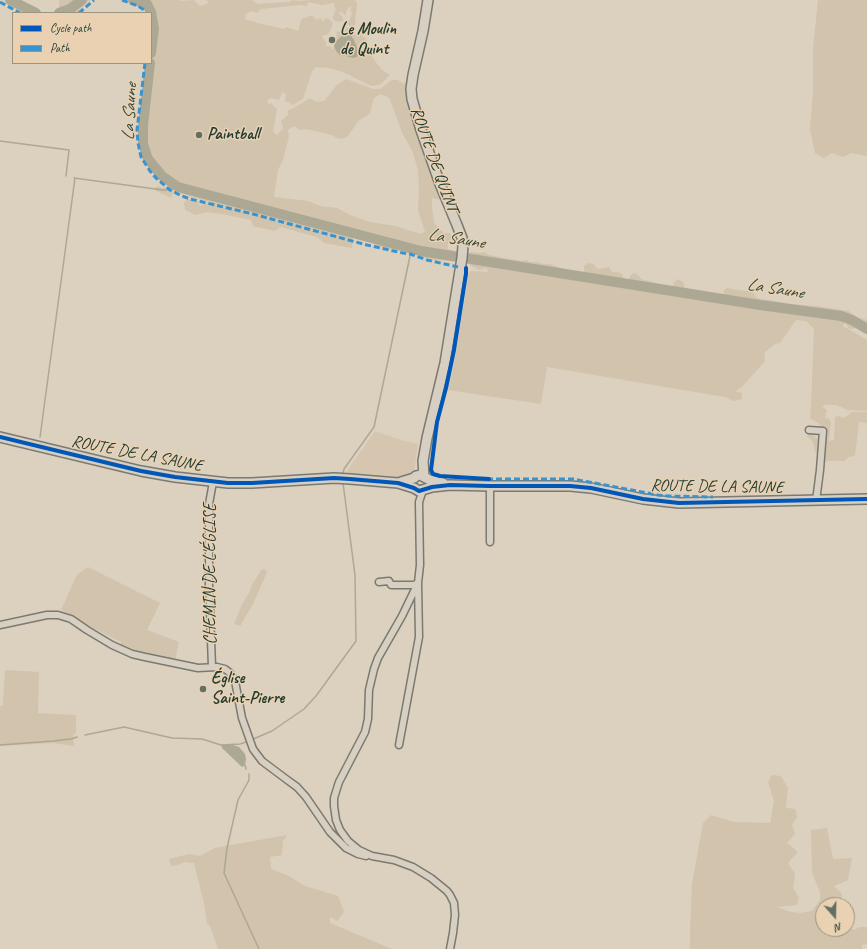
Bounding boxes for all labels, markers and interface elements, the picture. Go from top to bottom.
legend [12,12,152,64]
text: Cycle path [50,20,92,36]
place label: Le Moulin de Quint [340,20,396,60]
marker: Le Moulin de Quint [327,35,337,45]
text: Path [50,40,70,56]
water label: La Saune [118,83,142,141]
street label: ROUTE DE QUINT [406,105,462,215]
place label: Paintball [207,125,259,145]
marker: Paintball [194,130,204,140]
water label: La Saune [426,224,486,254]
water label: La Saune [745,274,805,304]
street label: ROUTE DE LA SAUNE [70,431,204,477]
street label: ROUTE DE LA SAUNE [650,476,784,498]
street label: CHEMIN DE L'ÉGLISE [201,504,221,644]
place label: Église Saint-Pierre [211,669,284,709]
marker: Église Saint-Pierre [198,684,208,694]
north arrow [815,897,855,937]
text: N [833,920,844,935]

